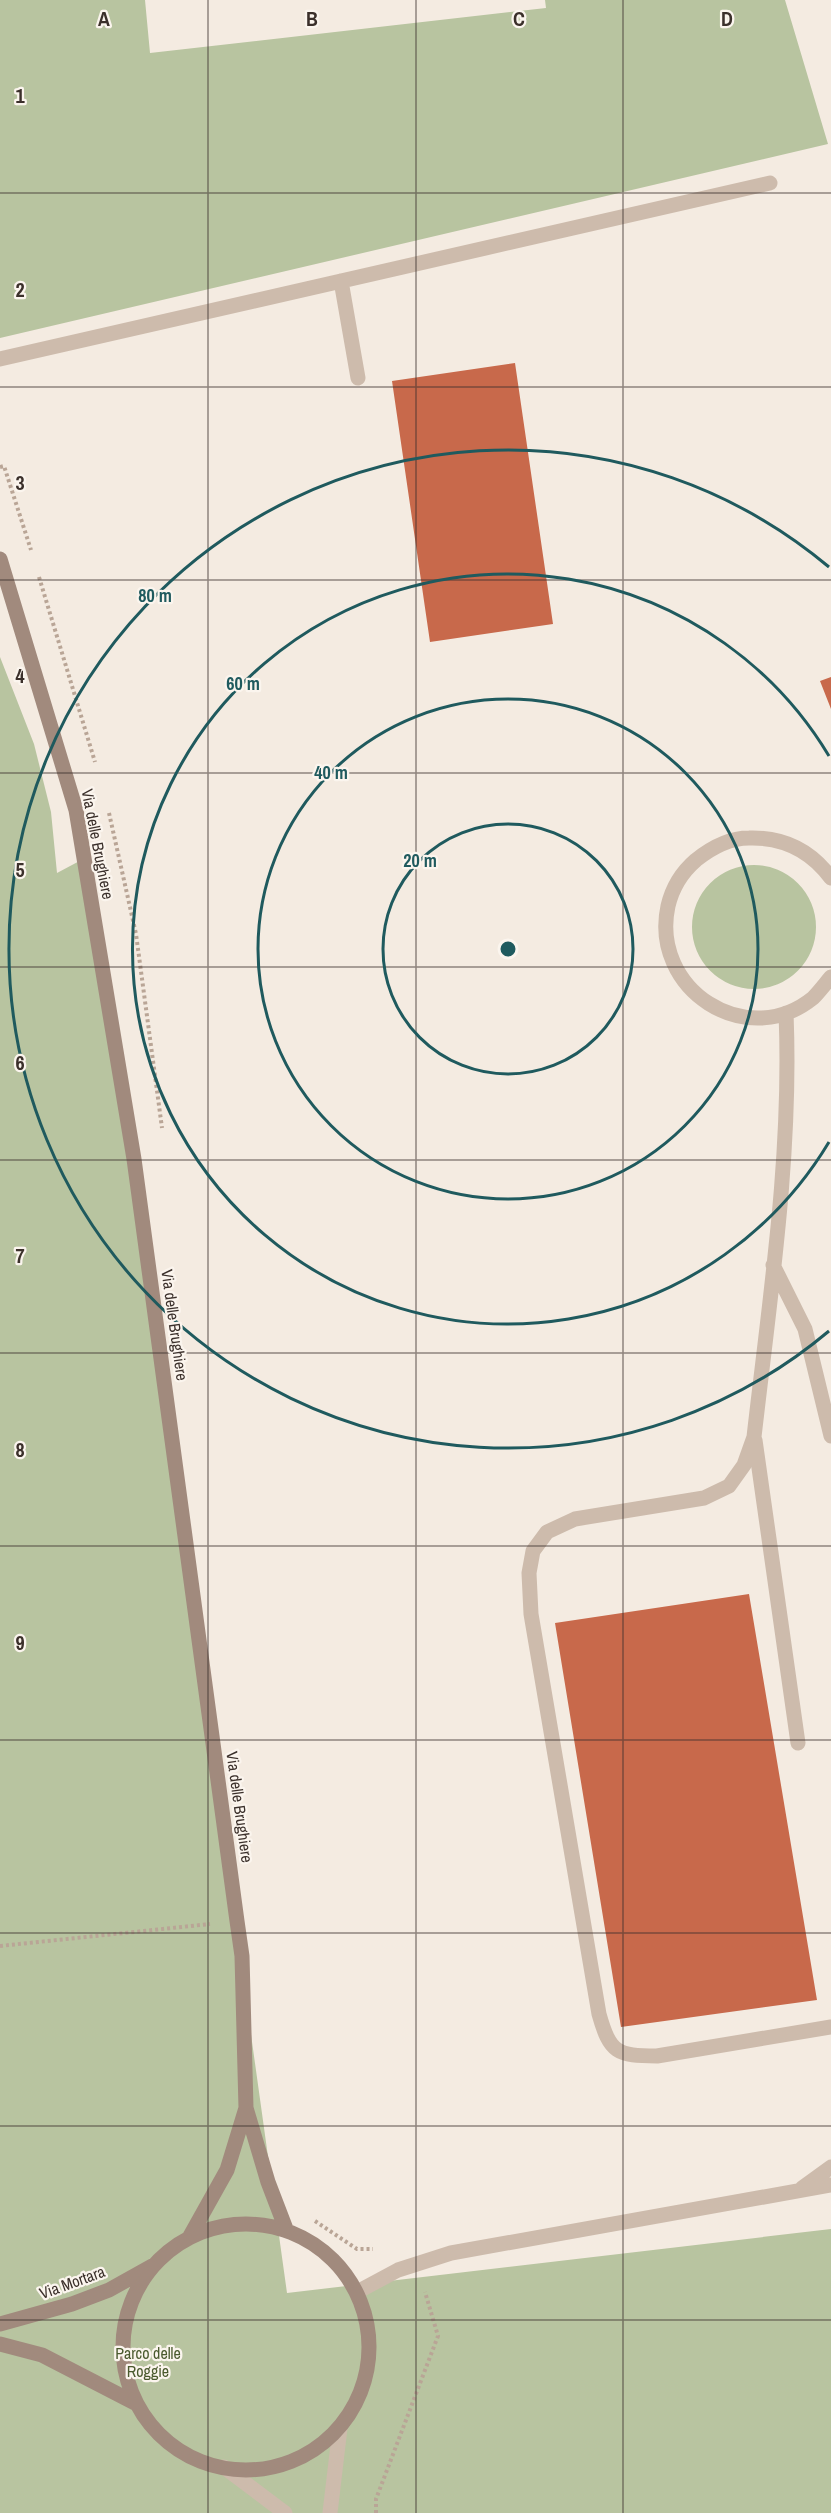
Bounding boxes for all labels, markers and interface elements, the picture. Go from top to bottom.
text: A [98,5,110,32]
text: B [306,5,318,32]
text: C [513,5,525,32]
text: D [721,5,733,32]
text: 1 [15,82,25,109]
text: 2 [15,276,25,303]
text: 3 [15,469,25,496]
text: 80 m [138,583,172,608]
text: 4 [15,662,25,689]
text: 60 m [226,671,260,696]
text: 40 m [314,760,348,785]
street label: Via delle Brughiere [77,787,119,901]
text: 20 m [403,848,437,873]
text: 5 [15,856,25,883]
centre of rings [498,939,518,959]
text: 6 [15,1049,25,1076]
text: 7 [15,1242,25,1269]
street label: Via delle Brughiere [156,1268,194,1382]
text: 8 [15,1436,25,1463]
text: 9 [15,1629,25,1656]
street label: Via delle Brughiere [221,1750,259,1864]
street label: Via Mortara [36,2260,109,2304]
park label: Parco delle Roggie [115,2342,181,2382]

